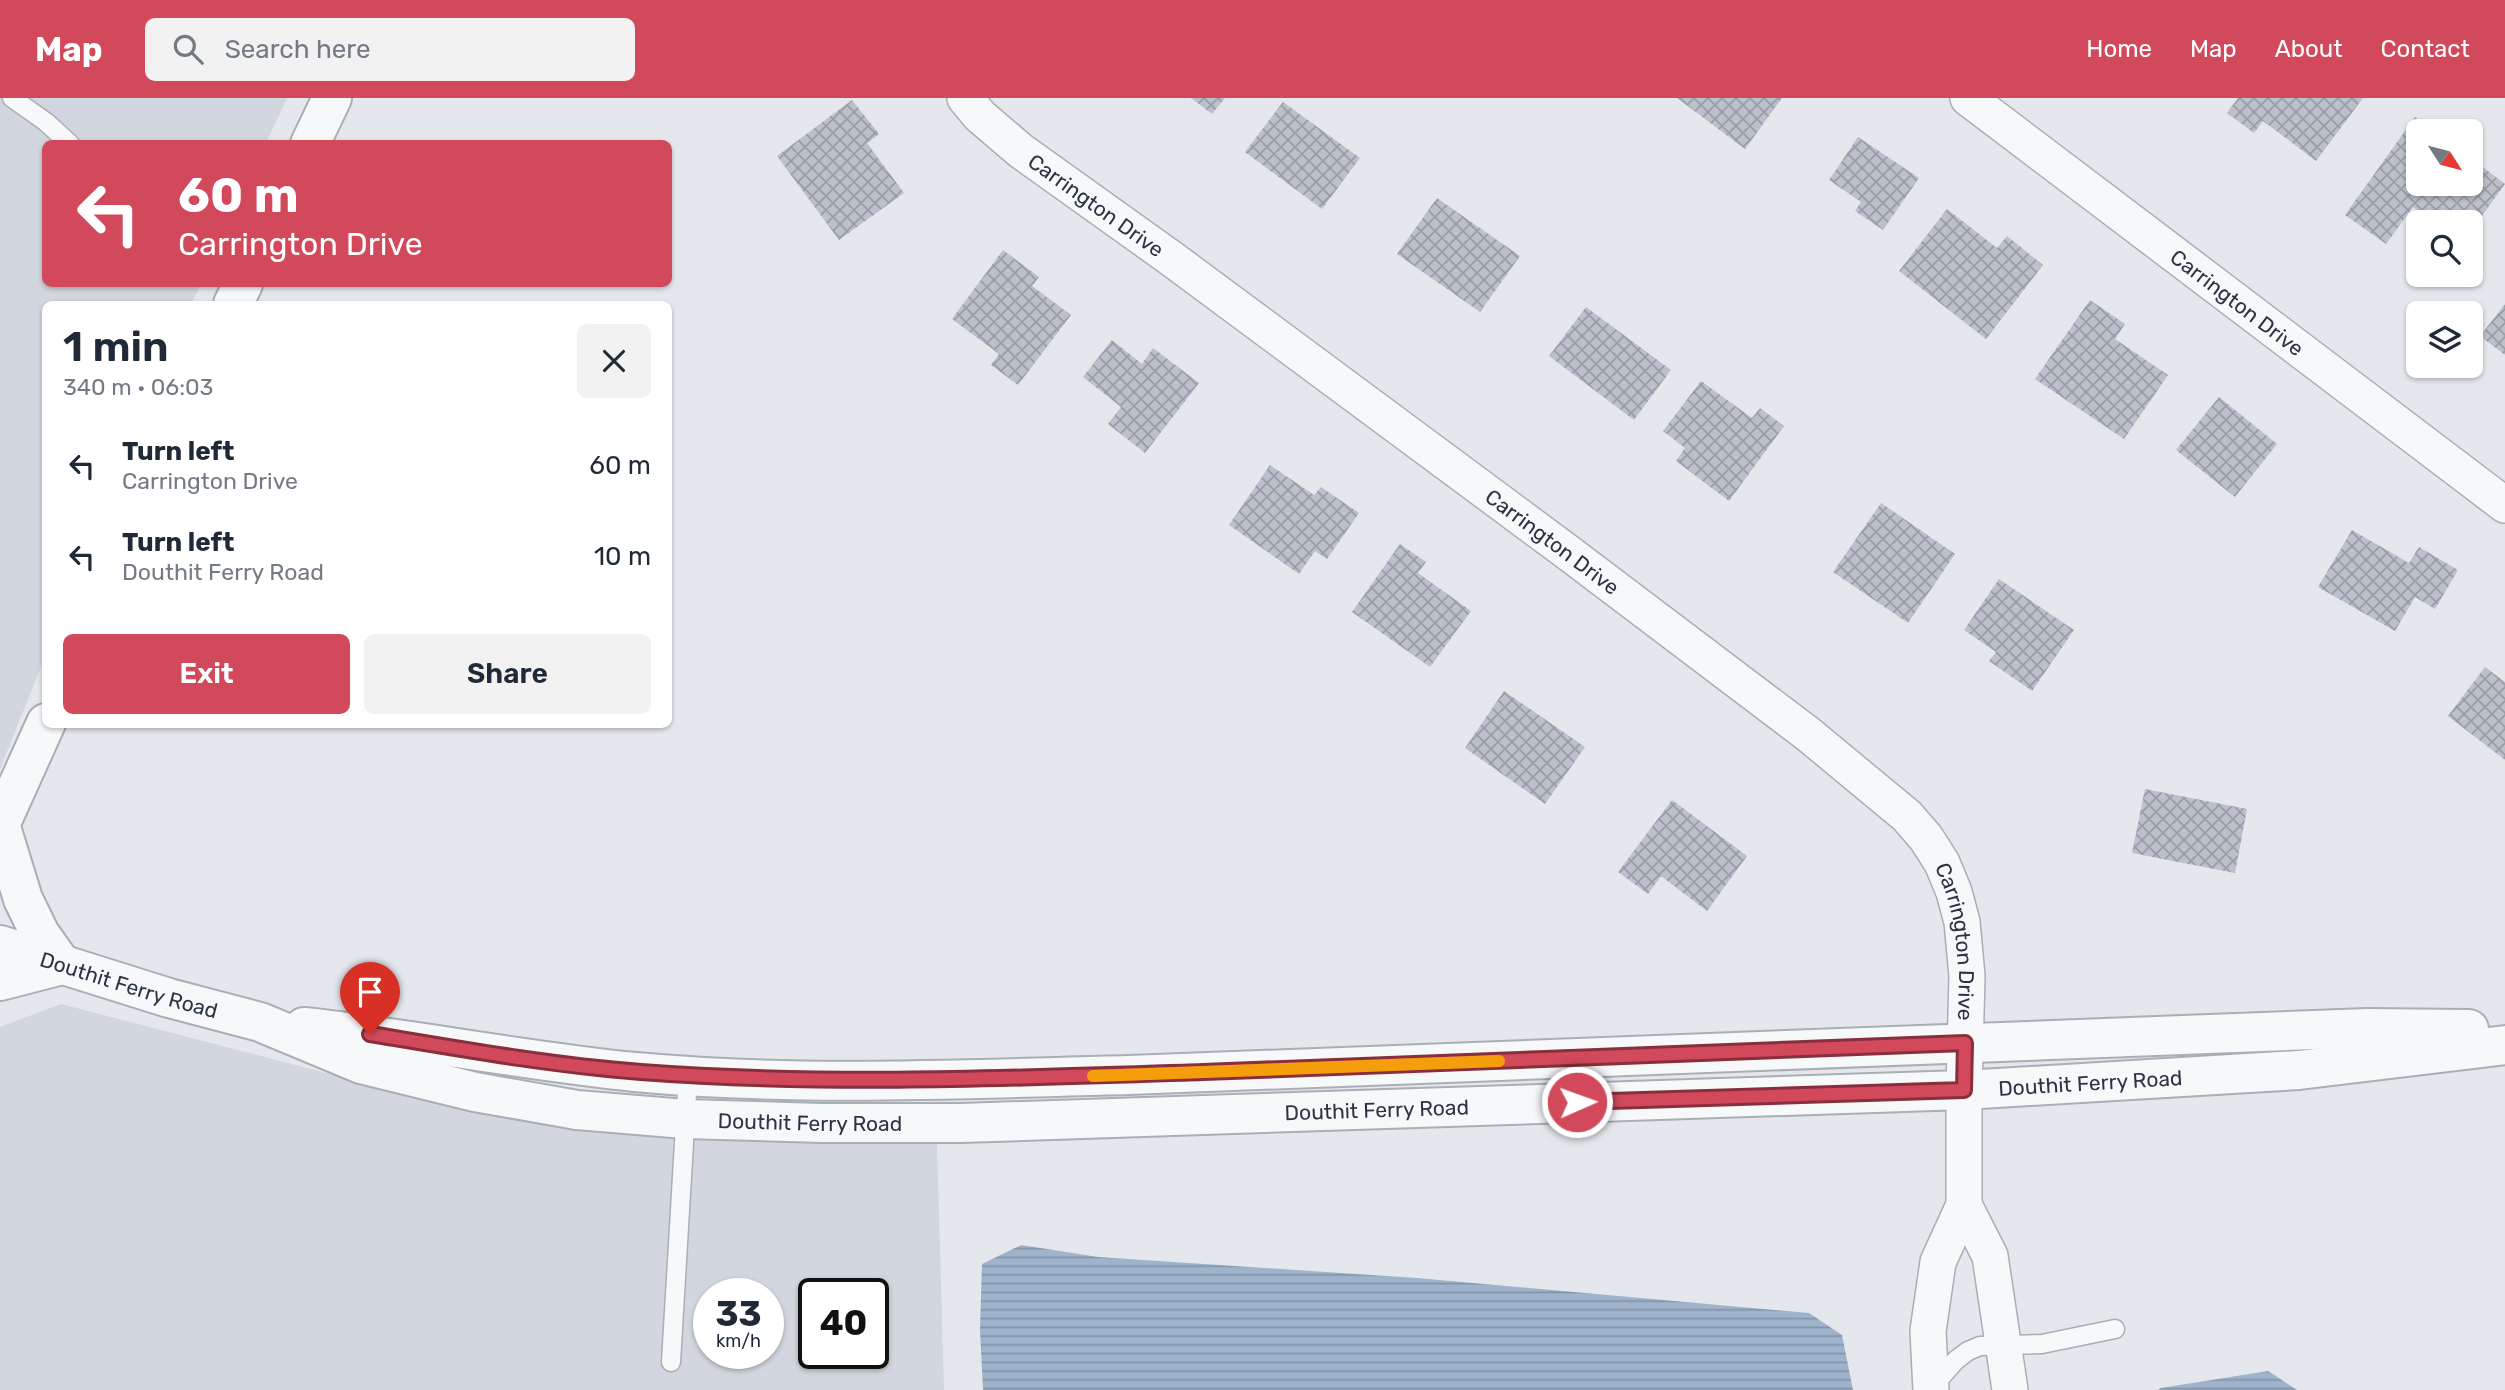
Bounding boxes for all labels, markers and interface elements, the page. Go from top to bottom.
search box [145,18,635,81]
text: Map [35,30,103,69]
icon: search [169,30,207,68]
text: Search here [225,34,370,65]
text: Home [2086,35,2152,63]
text: Map [2190,35,2237,63]
text: About [2275,35,2343,63]
text: Contact [2381,35,2470,63]
north arrow [2406,119,2483,196]
map controls [2406,119,2483,378]
street label: Carrington Drive [1024,148,1169,262]
text: 60 m [178,166,299,224]
icon: left [63,168,154,259]
button: search [2406,210,2483,287]
text: Carrington Drive [178,225,423,263]
street label: Carrington Drive [2166,244,2309,361]
button: layers [2406,301,2483,378]
text: 1 min [63,322,169,372]
button: close [577,324,651,398]
text: 340 m · 06:03 [63,373,213,401]
text: Turn left [122,436,234,467]
icon: left [63,447,101,485]
text: 60 m [589,450,651,481]
text: Carrington Drive [122,467,298,495]
street label: Carrington Drive [1481,483,1625,600]
text: Turn left [122,527,234,558]
icon: left [63,538,101,576]
text: 10 m [594,541,651,572]
text: Douthit Ferry Road [122,558,324,586]
button: Exit [63,634,350,714]
button: Share [364,634,651,714]
street label: Carrington Drive [1931,859,1980,1021]
street label: Douthit Ferry Road [37,946,221,1023]
pin [340,962,400,1034]
icon: arrive [351,973,389,1011]
street label: Douthit Ferry Road [1997,1064,2183,1100]
position arrow [1540,1065,1614,1139]
street label: Douthit Ferry Road [1284,1094,1469,1125]
street label: Douthit Ferry Road [717,1107,902,1136]
speed limit sign: 40 [798,1278,889,1369]
text: 33 [715,1293,762,1335]
text: km/h [716,1330,761,1352]

